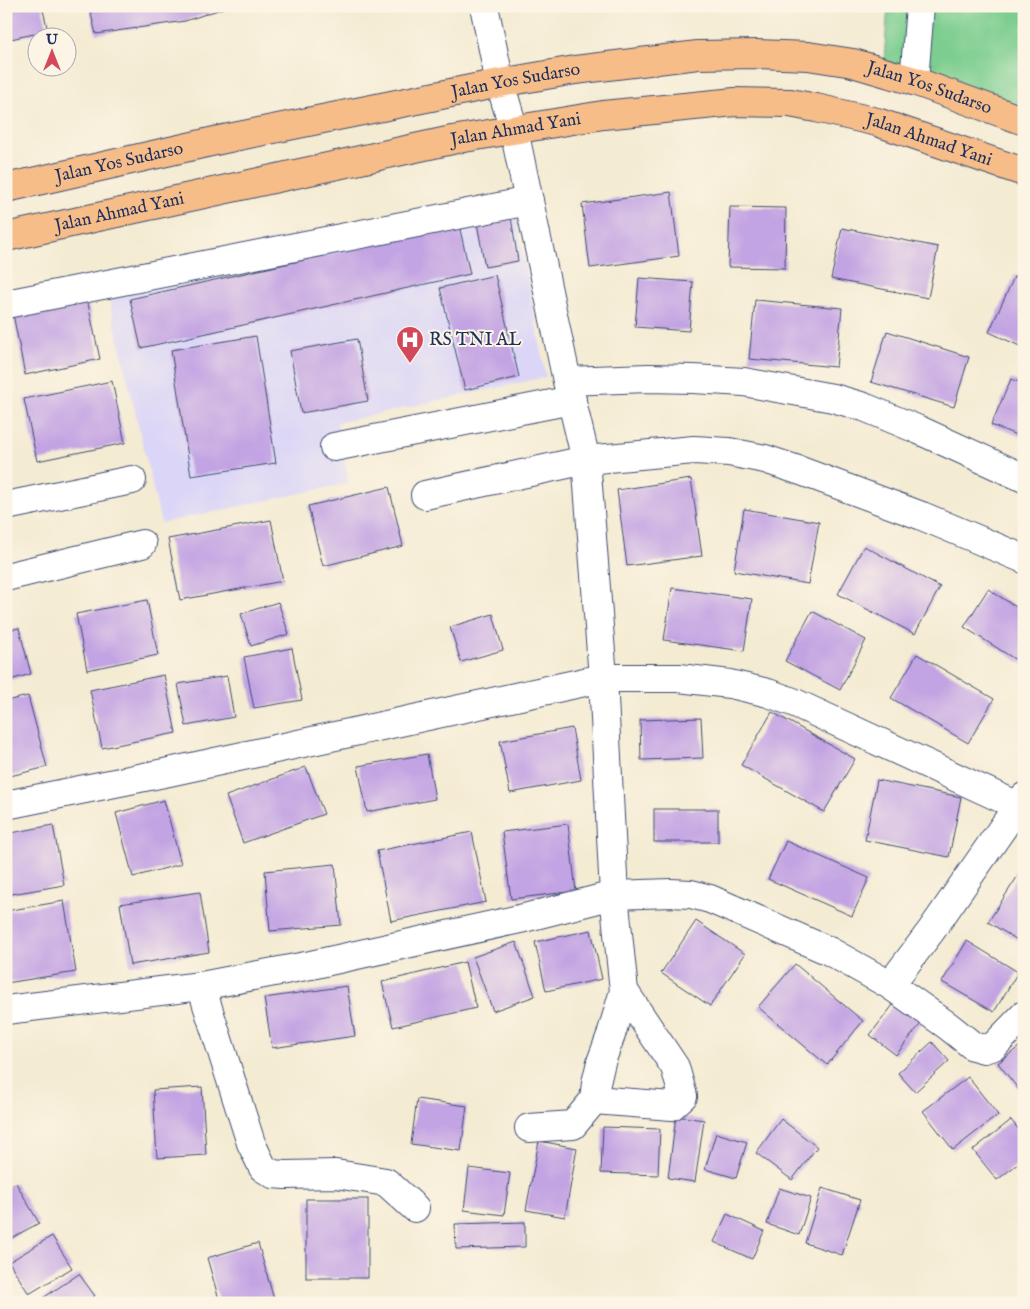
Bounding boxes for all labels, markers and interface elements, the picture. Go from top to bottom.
north arrow [28,28,78,78]
text: U [45,31,59,49]
street label: Jalan Yos Sudarso [862,56,995,120]
street label: Jalan Yos Sudarso [447,58,582,104]
street label: Jalan Ahmad Yani [447,107,583,152]
street label: Jalan Ahmad Yani [862,108,995,172]
street label: Jalan Yos Sudarso [51,137,186,189]
street label: Jalan Ahmad Yani [51,187,186,238]
hospital icon: RS TNI AL [395,325,425,364]
place label: RS TNI AL [429,329,521,352]

